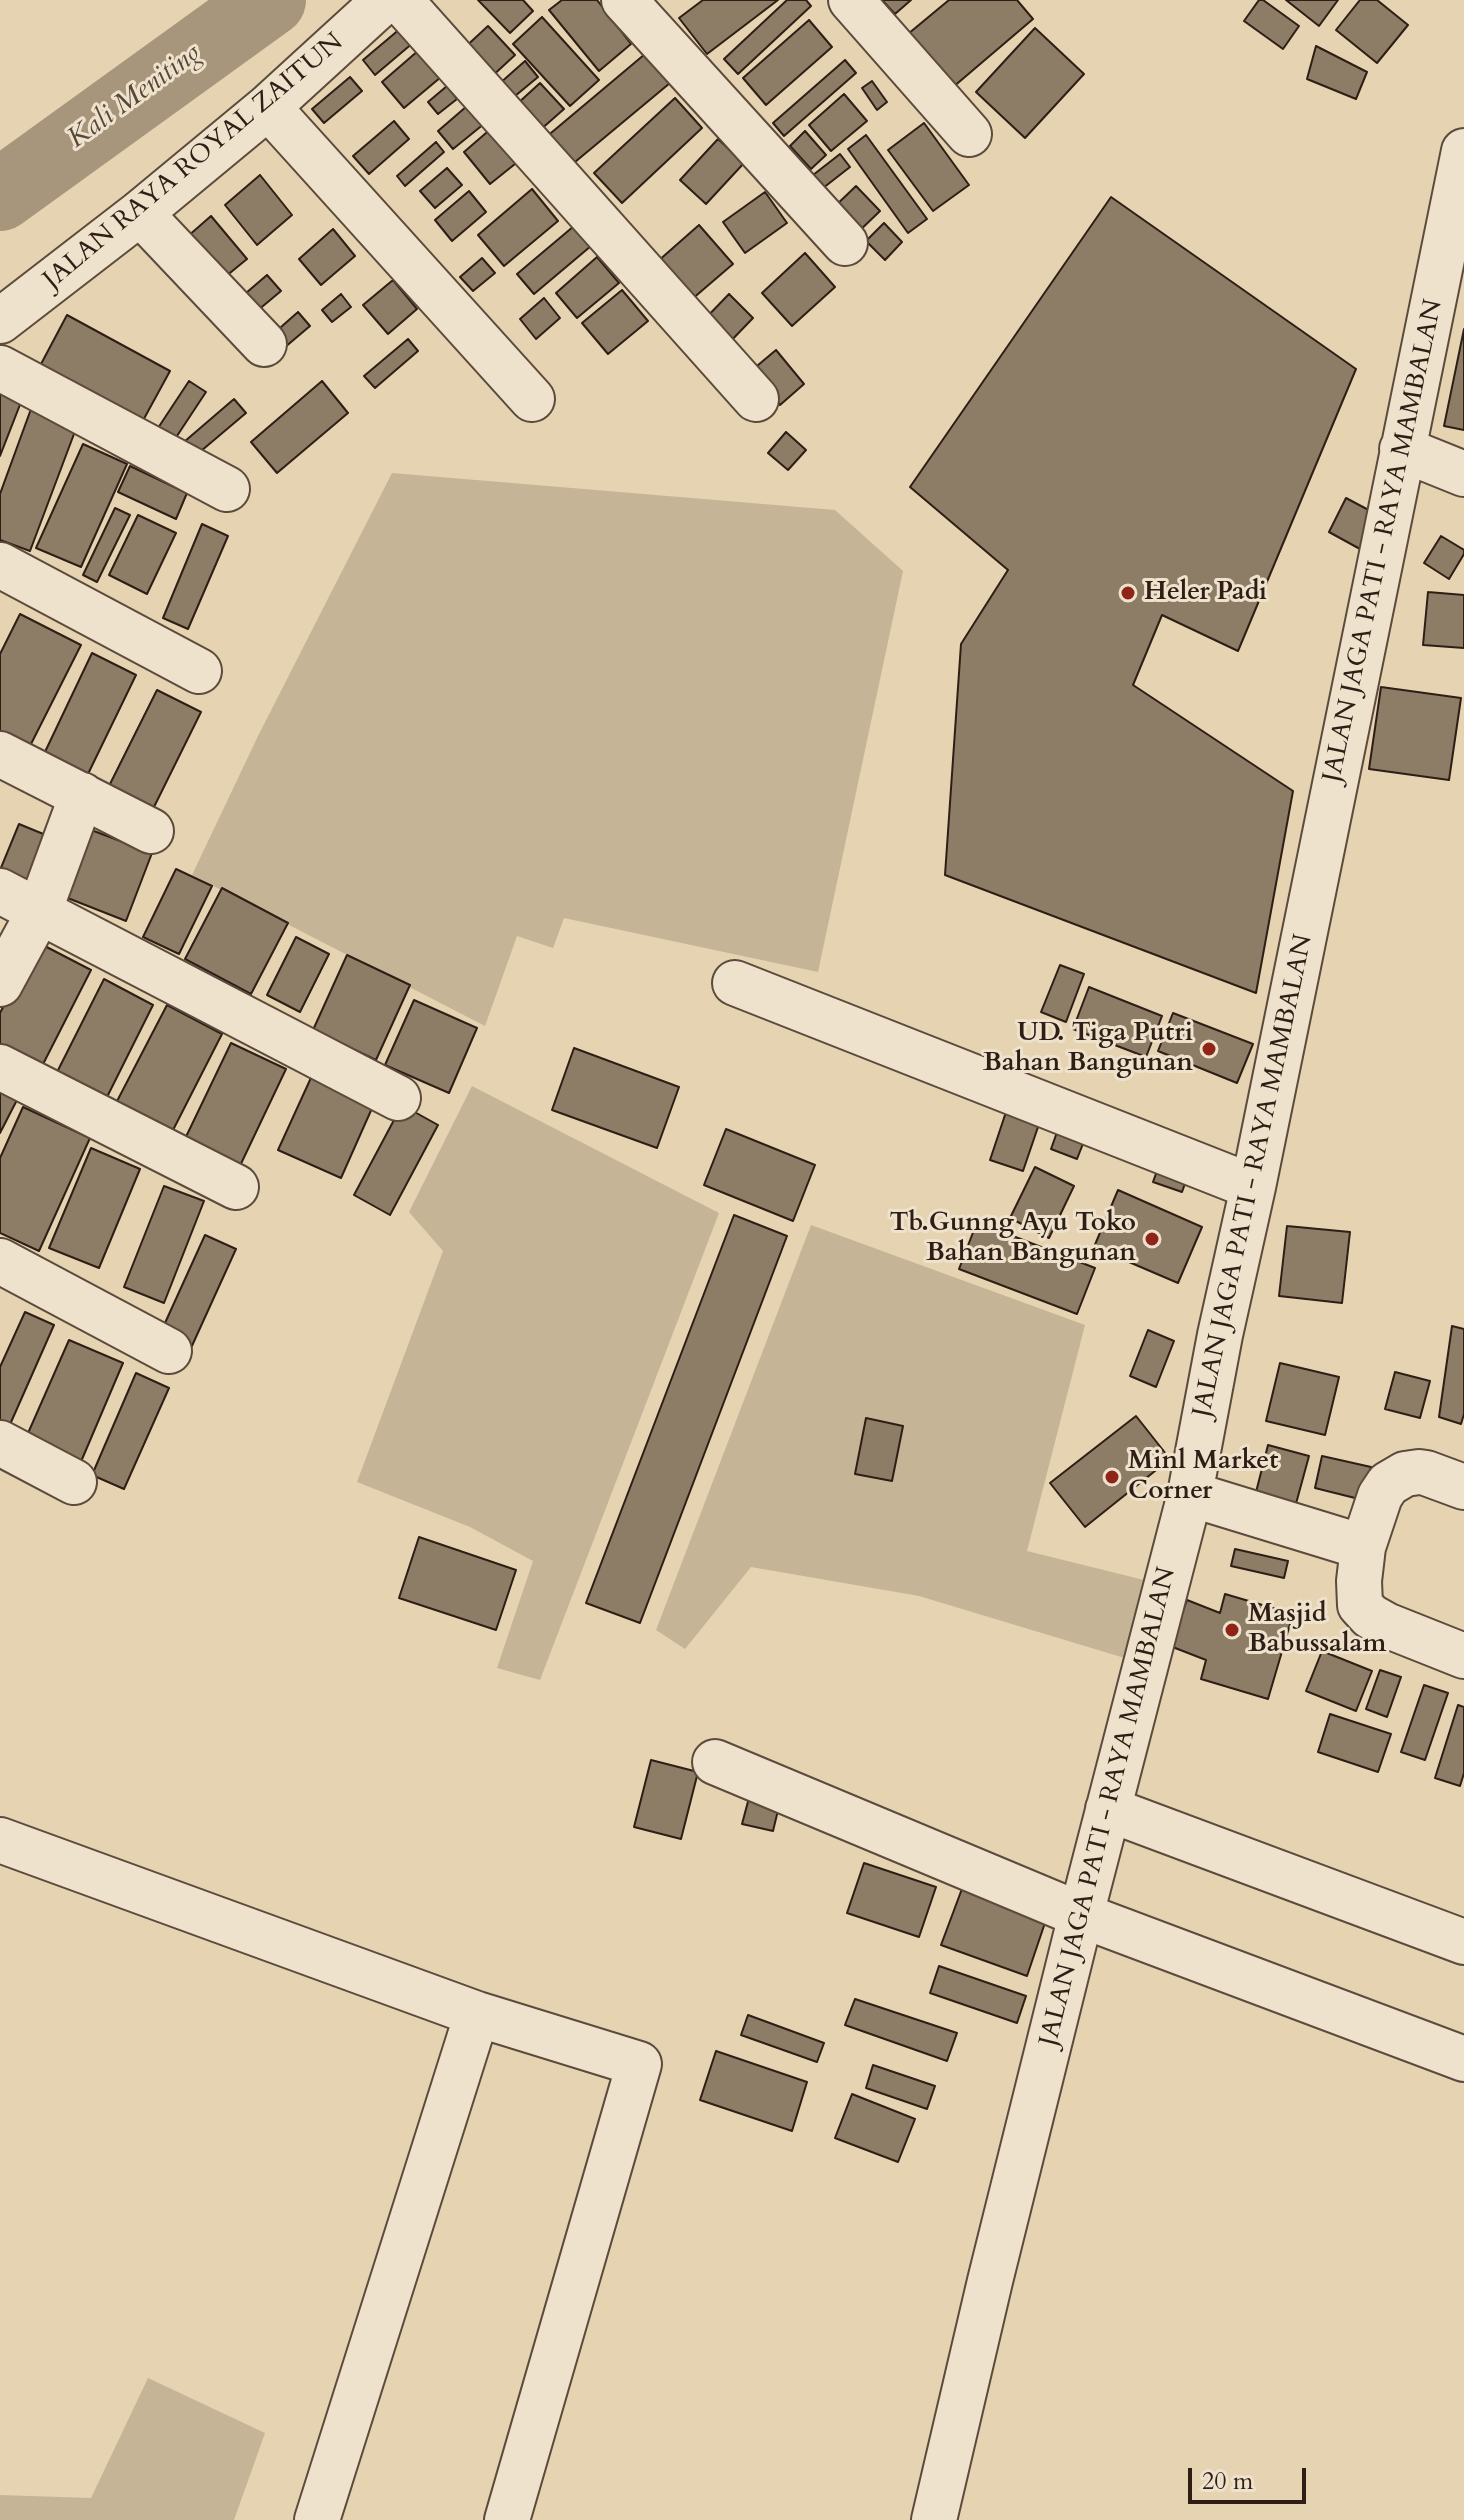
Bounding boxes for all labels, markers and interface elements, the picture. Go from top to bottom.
street label: JALAN RAYA ROYAL ZAITUN [38,27,350,297]
water label: Kali Meniting [62,37,208,157]
street label: JALAN JAGA PATI - RAYA MAMBALAN [1318,297,1450,785]
place label: Heler Padi [1144,577,1267,609]
marker: Heler Padi [1119,584,1137,602]
street label: JALAN JAGA PATI - RAYA MAMBALAN [1188,932,1320,1420]
place label: UD. Tiga Putri Bahan Bangunan [983,1018,1193,1080]
marker: UD. Tiga Putri Bahan Bangunan [1200,1040,1218,1058]
place label: Tb.Gunng Ayu Toko Bahan Bangunan [890,1208,1136,1270]
marker: Tb.Gunng Ayu Toko Bahan Bangunan [1143,1230,1161,1248]
place label: Minl Market Corner [1128,1446,1278,1508]
marker: Minl Market Corner [1103,1468,1121,1486]
street label: JALAN JAGA PATI - RAYA MAMBALAN [1034,1564,1184,2050]
place label: Masjid Babussalam [1248,1599,1386,1660]
marker: Masjid Babussalam [1223,1621,1241,1639]
scale bar [1192,2452,1310,2502]
text: 20 m [1202,2465,1253,2498]

